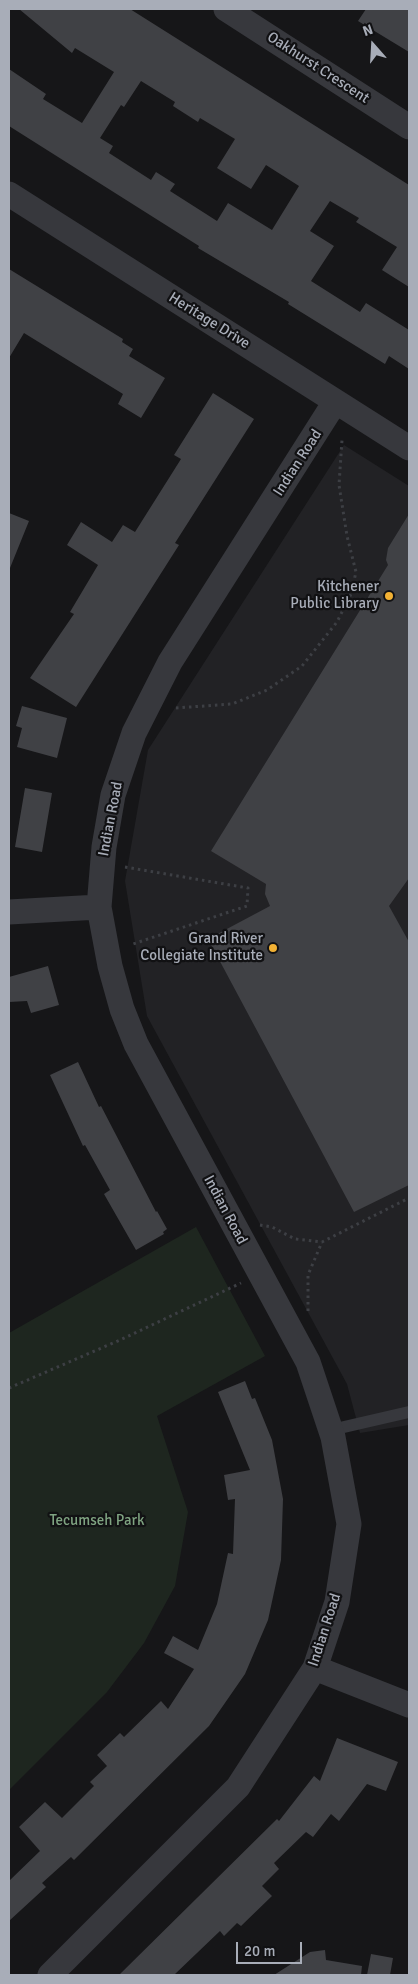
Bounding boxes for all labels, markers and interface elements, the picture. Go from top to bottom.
north arrow [348,20,398,70]
text: N [361,21,375,40]
street label: Oakhurst Crescent [264,28,372,108]
street label: Heritage Drive [165,289,253,353]
street label: Indian Road [270,426,326,500]
place label: Kitchener Public Library [290,578,379,613]
marker: Kitchener Public Library [383,590,395,602]
street label: Indian Road [95,780,127,858]
place label: Grand River Collegiate Institute [140,930,263,965]
marker: Grand River Collegiate Institute [267,942,279,954]
street label: Indian Road [199,1172,251,1248]
park label: Tecumseh Park [49,1512,145,1530]
street label: Indian Road [305,1591,345,1669]
scale bar [238,1932,304,1964]
text: 20 m [244,1942,275,1960]

